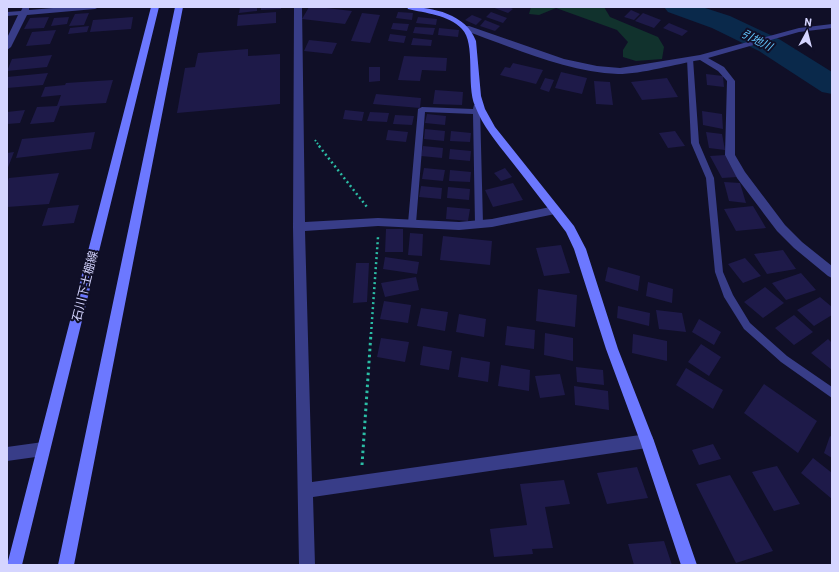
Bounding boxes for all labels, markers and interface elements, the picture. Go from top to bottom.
north arrow [787,12,827,52]
text: N [804,15,813,28]
water label: 引地川 [740,26,776,53]
street label: 石川下土棚線 [69,249,100,322]

